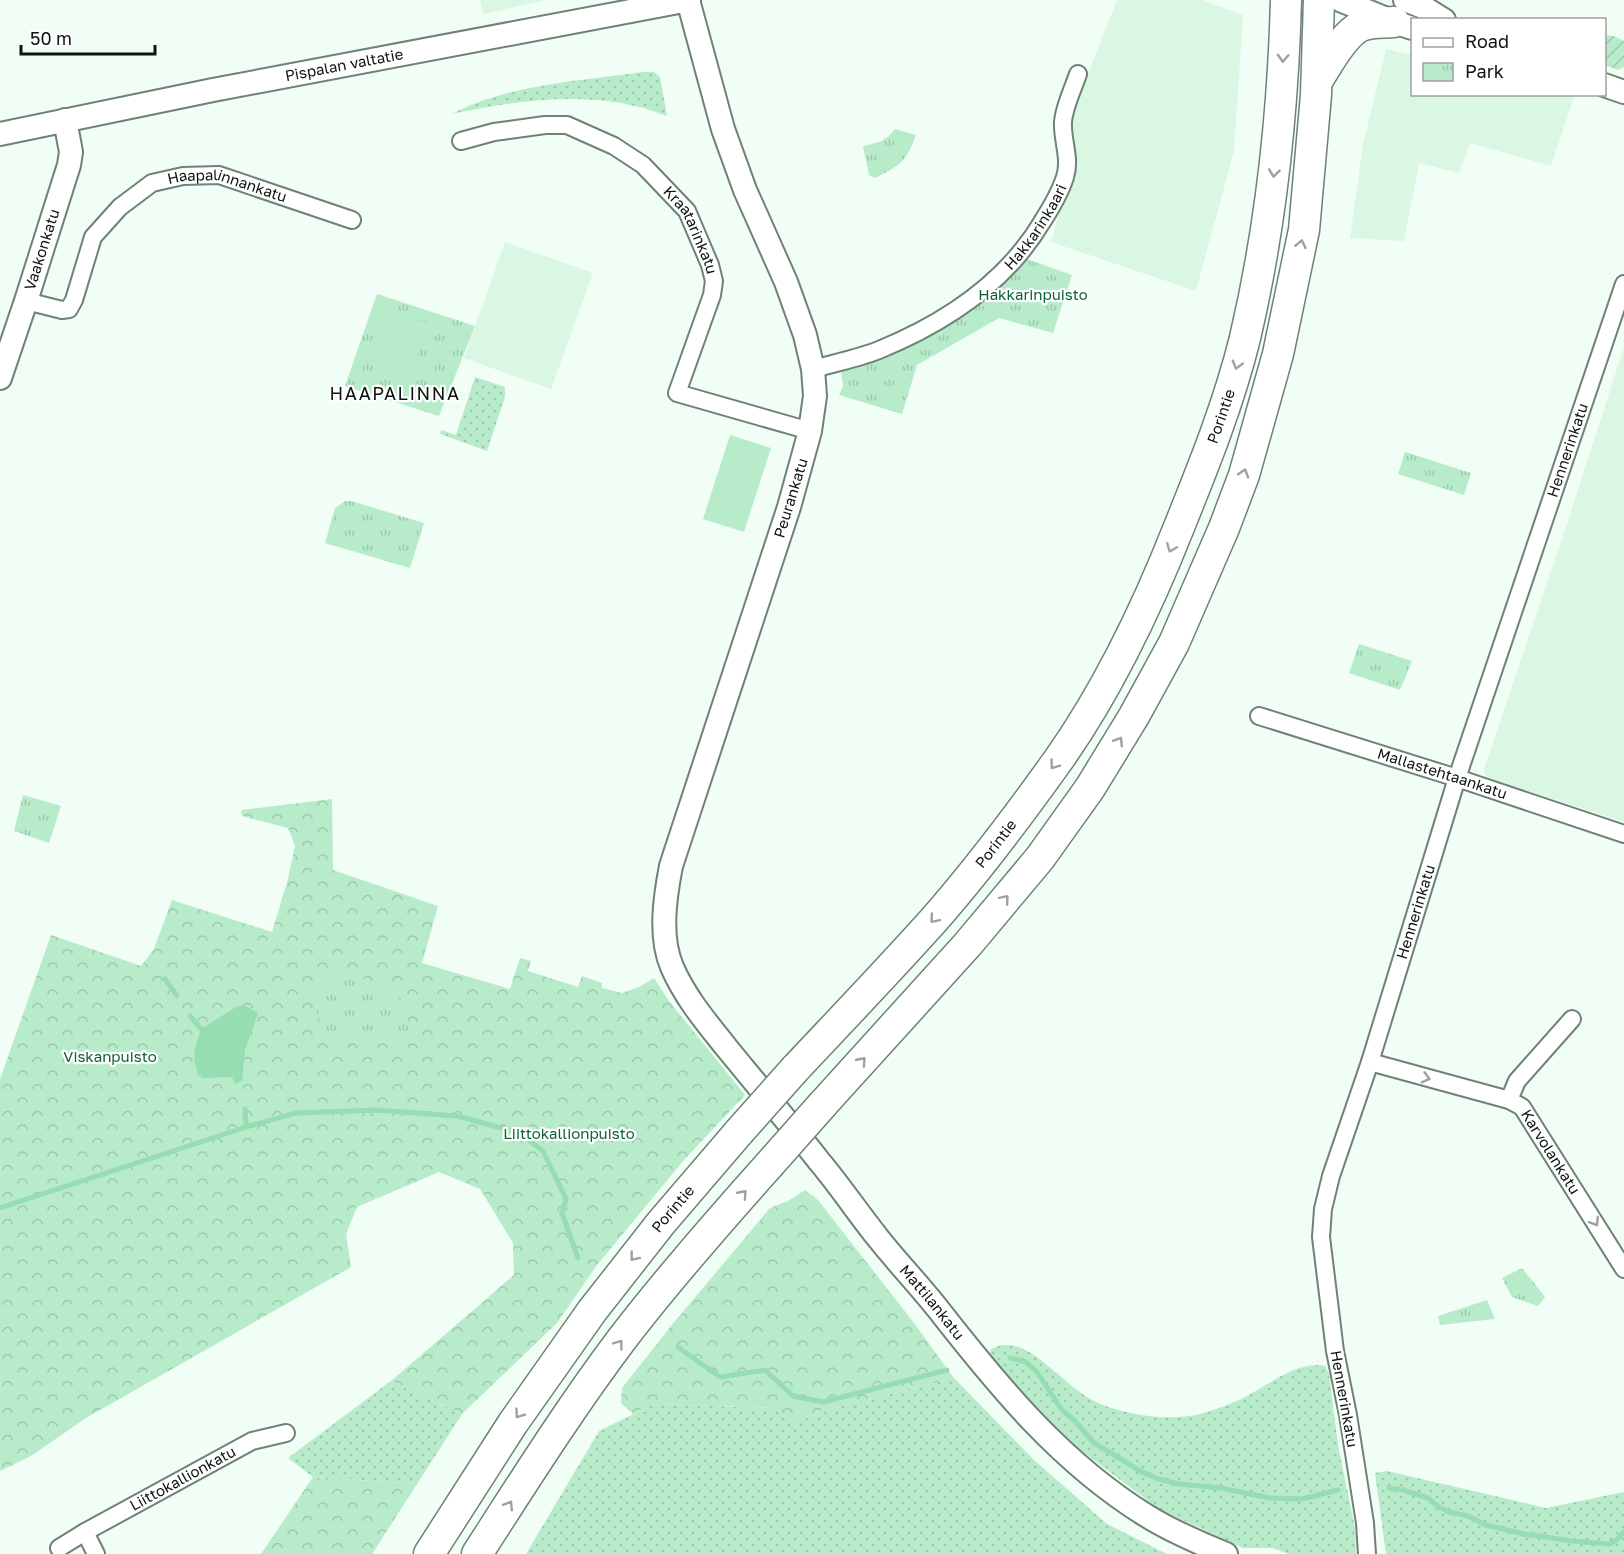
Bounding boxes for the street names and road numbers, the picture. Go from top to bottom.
street label: Pispalan valtatie [283,44,405,84]
street label: Haapalinnankatu [165,165,289,205]
street label: Hakkarinkaari [1000,181,1070,273]
street label: Kraatarinkatu [660,182,722,276]
street label: Vaakonkatu [20,207,63,292]
street label: Porintie [1203,386,1238,446]
street label: Hennerinkatu [1543,401,1591,499]
street label: Peurankatu [769,456,811,540]
street label: Mallastehtaankatu [1375,744,1510,802]
street label: Porintie [971,815,1020,871]
street label: Hennerinkatu [1392,862,1438,961]
street label: Karvolankatu [1518,1106,1584,1197]
street label: Porintie [647,1181,698,1236]
street label: Mattilankatu [897,1261,969,1343]
street label: Hennerinkatu [1328,1349,1362,1449]
street label: Liittokallionkatu [126,1442,238,1514]

